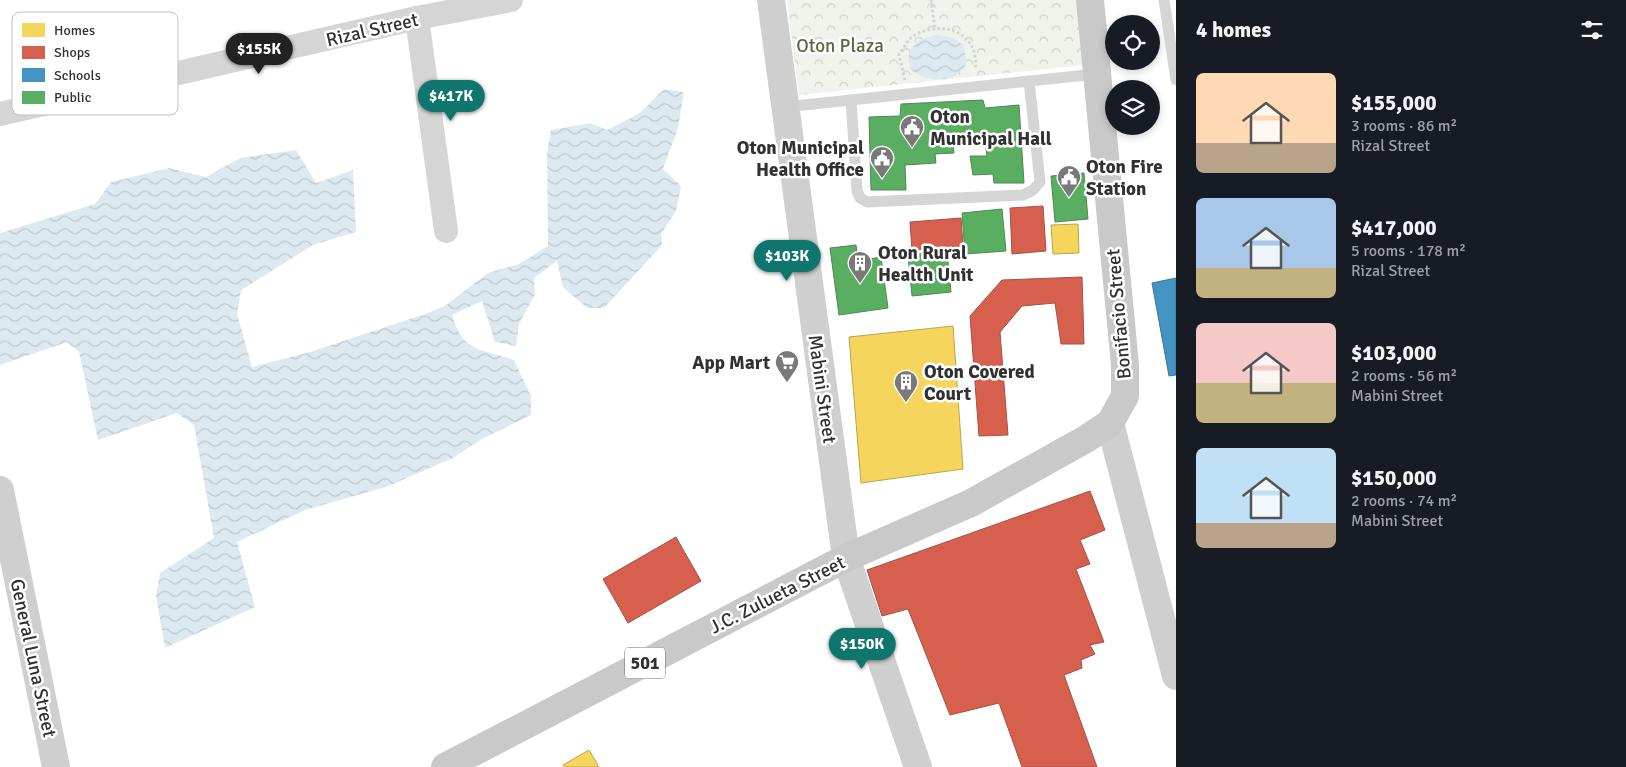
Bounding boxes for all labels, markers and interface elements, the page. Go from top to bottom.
street label: Rizal Street [324,8,421,52]
legend [12,12,178,115]
map controls [1105,15,1160,135]
button: locate [1105,15,1160,70]
icon: filters [1578,16,1606,44]
text: 4 homes [1196,17,1271,43]
text: Homes [54,22,95,39]
pin: $155K [224,32,294,75]
park label: Oton Plaza [796,34,884,58]
text: $155K [237,39,281,59]
text: Shops [54,44,90,61]
text: Schools [54,67,101,84]
pin: $417K [416,80,486,122]
button: layers [1105,80,1160,135]
text: $417K [429,86,473,106]
text: Public [54,89,92,106]
text: $155,000 [1351,90,1437,116]
icon: home [1236,93,1296,153]
place label: Oton Municipal Hall [930,105,1052,151]
public building icon: Oton Municipal Hall [899,114,925,148]
text: 3 rooms · 86 m² [1351,116,1457,136]
place label: Oton Municipal Health Office [737,136,864,182]
text: Rizal Street [1351,136,1430,156]
public building icon: Oton Municipal Health Office [869,145,895,179]
place label: Oton Fire Station [1086,155,1163,201]
public building icon: Oton Fire Station [1056,164,1082,198]
text: $417,000 [1351,215,1437,241]
icon: home [1236,218,1296,278]
pin: $103K [752,240,822,282]
place label: Oton Rural Health Unit [878,241,973,287]
text: 5 rooms · 178 m² [1351,241,1466,261]
text: $103K [765,246,809,266]
street label: Bonifacio Street [1101,247,1137,380]
building icon: Oton Rural Health Unit [847,250,873,284]
text: Rizal Street [1351,261,1430,281]
street label: Mabini Street [803,333,842,445]
text: $103,000 [1351,340,1437,366]
icon: home [1236,343,1296,403]
supermarket icon: App Mart [774,349,800,383]
place label: App Mart [692,351,770,375]
place label: Oton Covered Court [924,360,1035,406]
text: 2 rooms · 56 m² [1351,366,1457,386]
building icon: Oton Covered Court [893,369,919,403]
text: Mabini Street [1351,386,1443,406]
text: $150,000 [1351,465,1437,491]
icon: home [1236,468,1296,528]
text: 2 rooms · 74 m² [1351,491,1457,511]
text: Mabini Street [1351,511,1443,531]
street label: J.C. Zulueta Street [706,550,850,639]
street label: General Luna Street [5,577,62,740]
pin: $150K [827,628,897,670]
text: $150K [840,634,884,654]
road number: 501 [625,648,665,678]

